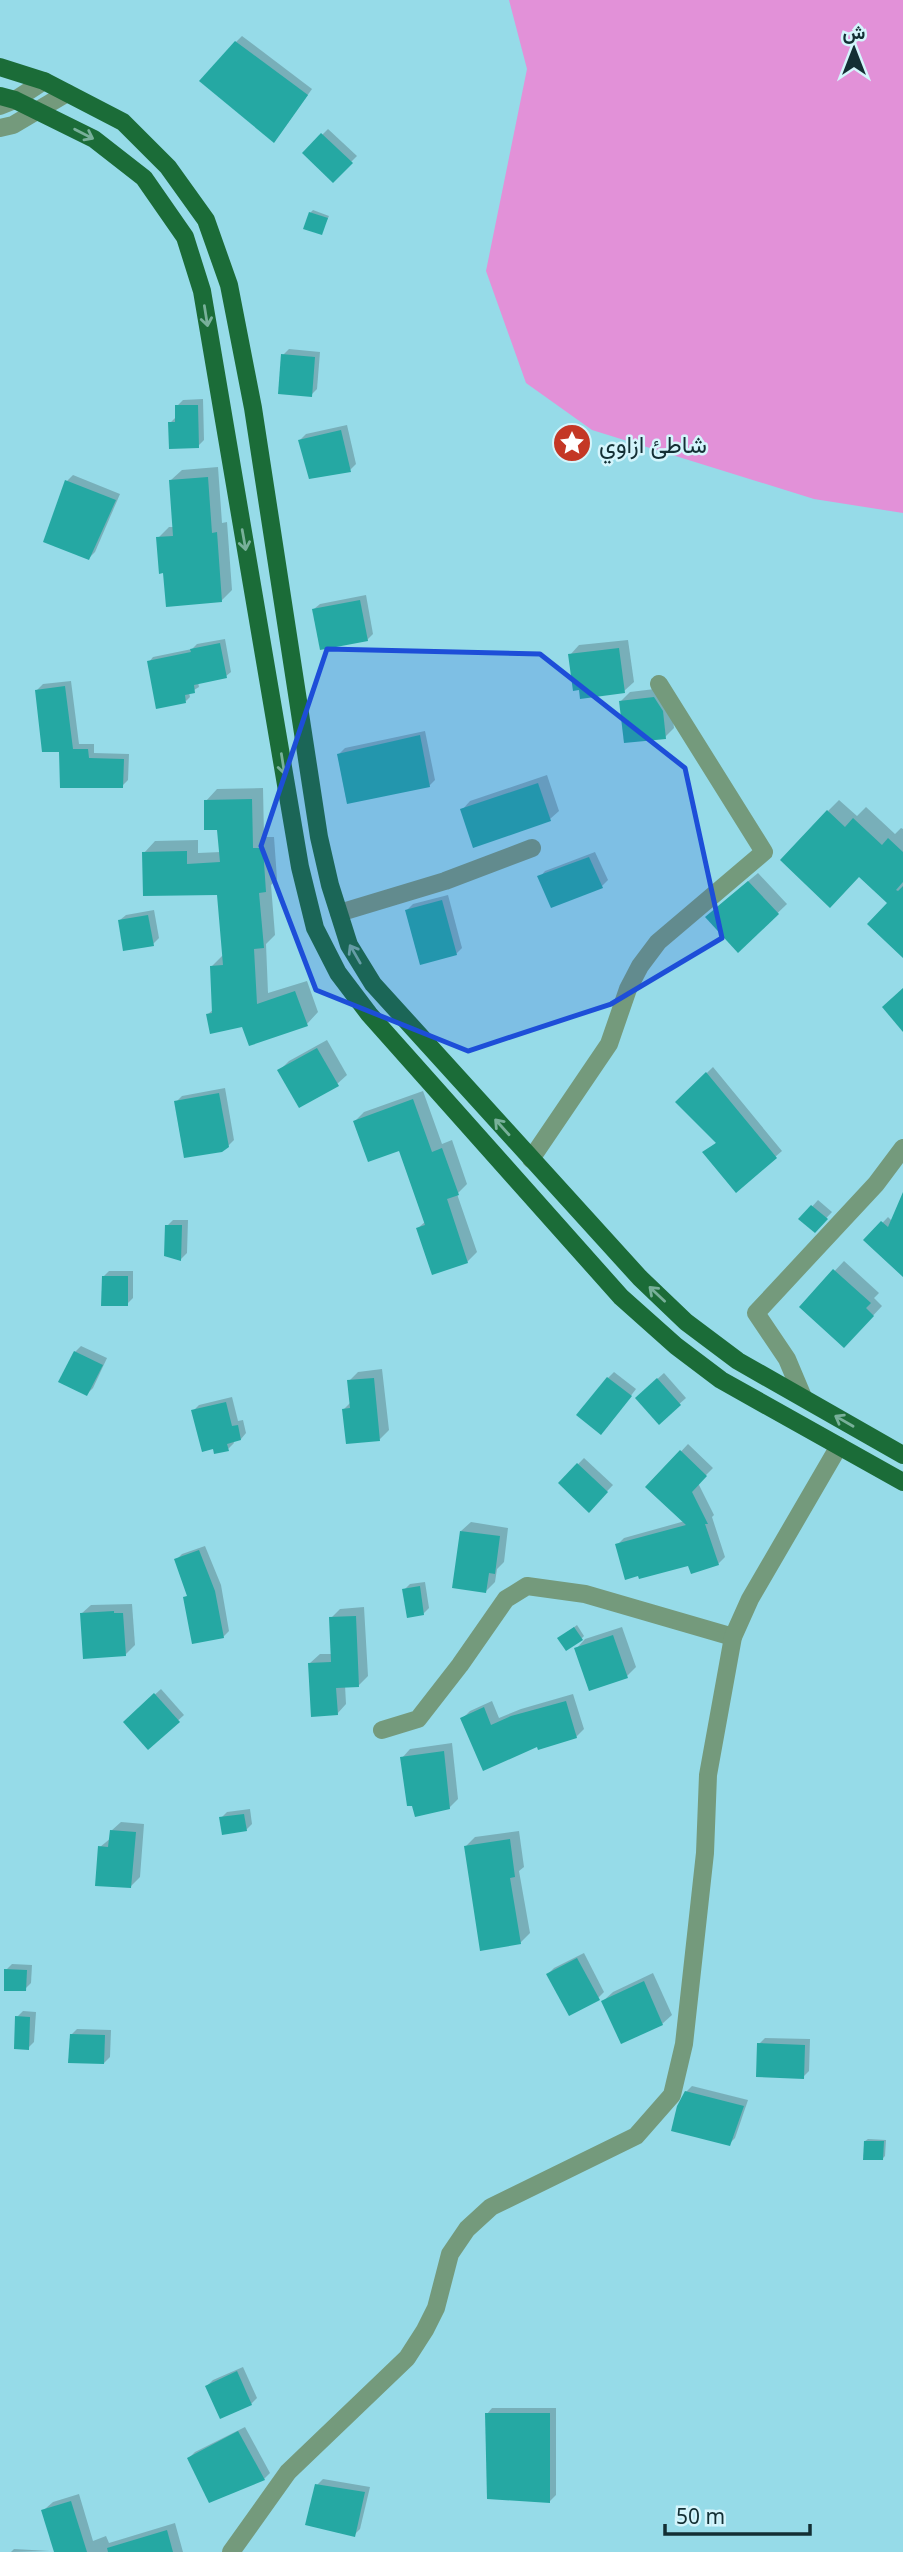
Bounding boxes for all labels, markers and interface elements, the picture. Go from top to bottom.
north arrow [819,14,889,84]
text: ش [843,19,866,45]
one-way arrow [73,128,94,142]
one-way arrow [200,304,213,326]
place icon: شاطئ ازاوي [551,422,593,464]
place label: شاطئ ازاوي [599,427,707,464]
one-way arrow [238,528,251,551]
one-way arrow [277,752,290,775]
one-way arrow [348,945,362,965]
one-way arrow [494,1118,510,1136]
one-way arrow [649,1285,666,1302]
one-way arrow [835,1414,855,1428]
scale bar [665,2492,810,2536]
text: 50 m [676,2502,725,2530]

